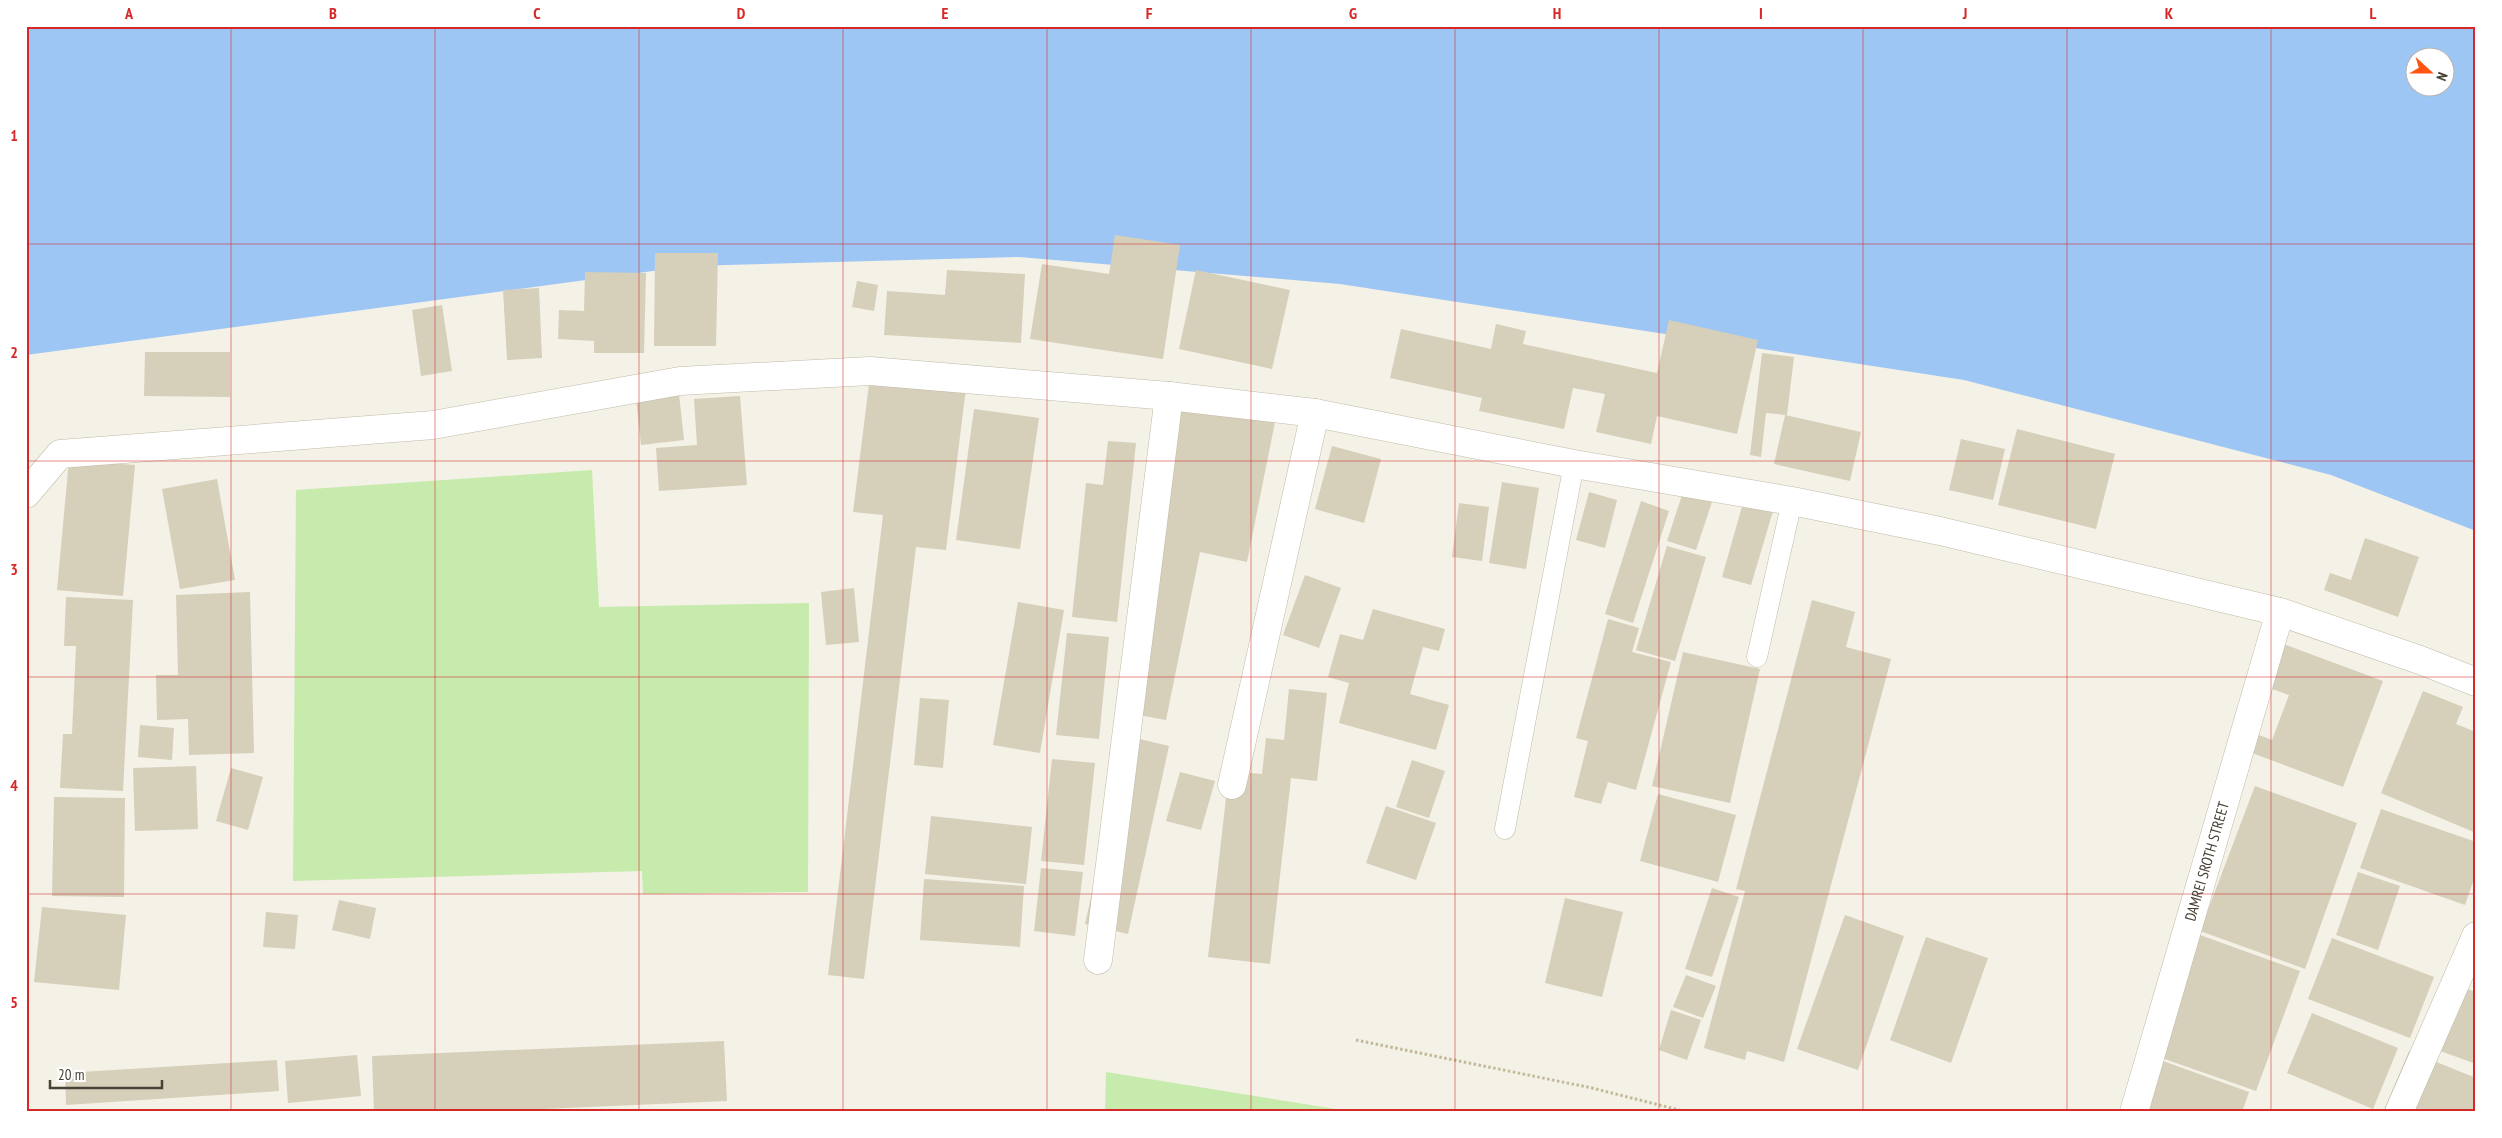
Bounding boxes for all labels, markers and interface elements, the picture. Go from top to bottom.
text: A [124,3,134,23]
text: B [329,3,337,23]
text: C [533,3,541,23]
text: D [737,3,746,23]
text: E [942,3,949,23]
text: F [1146,3,1153,23]
text: G [1349,3,1357,23]
text: H [1553,3,1561,23]
text: I [1759,3,1763,23]
text: J [1962,3,1967,23]
text: K [2165,3,2174,23]
text: L [2370,3,2377,23]
north arrow [2404,48,2454,98]
text: N [2432,70,2452,83]
text: 1 [10,125,18,145]
text: 2 [10,342,18,362]
text: 3 [10,559,18,579]
text: 4 [10,775,18,795]
street label: DAMREI SROTH STREET [2180,799,2233,923]
text: 5 [10,992,18,1012]
scale bar [50,1058,162,1090]
text: 20 m [58,1065,84,1084]

